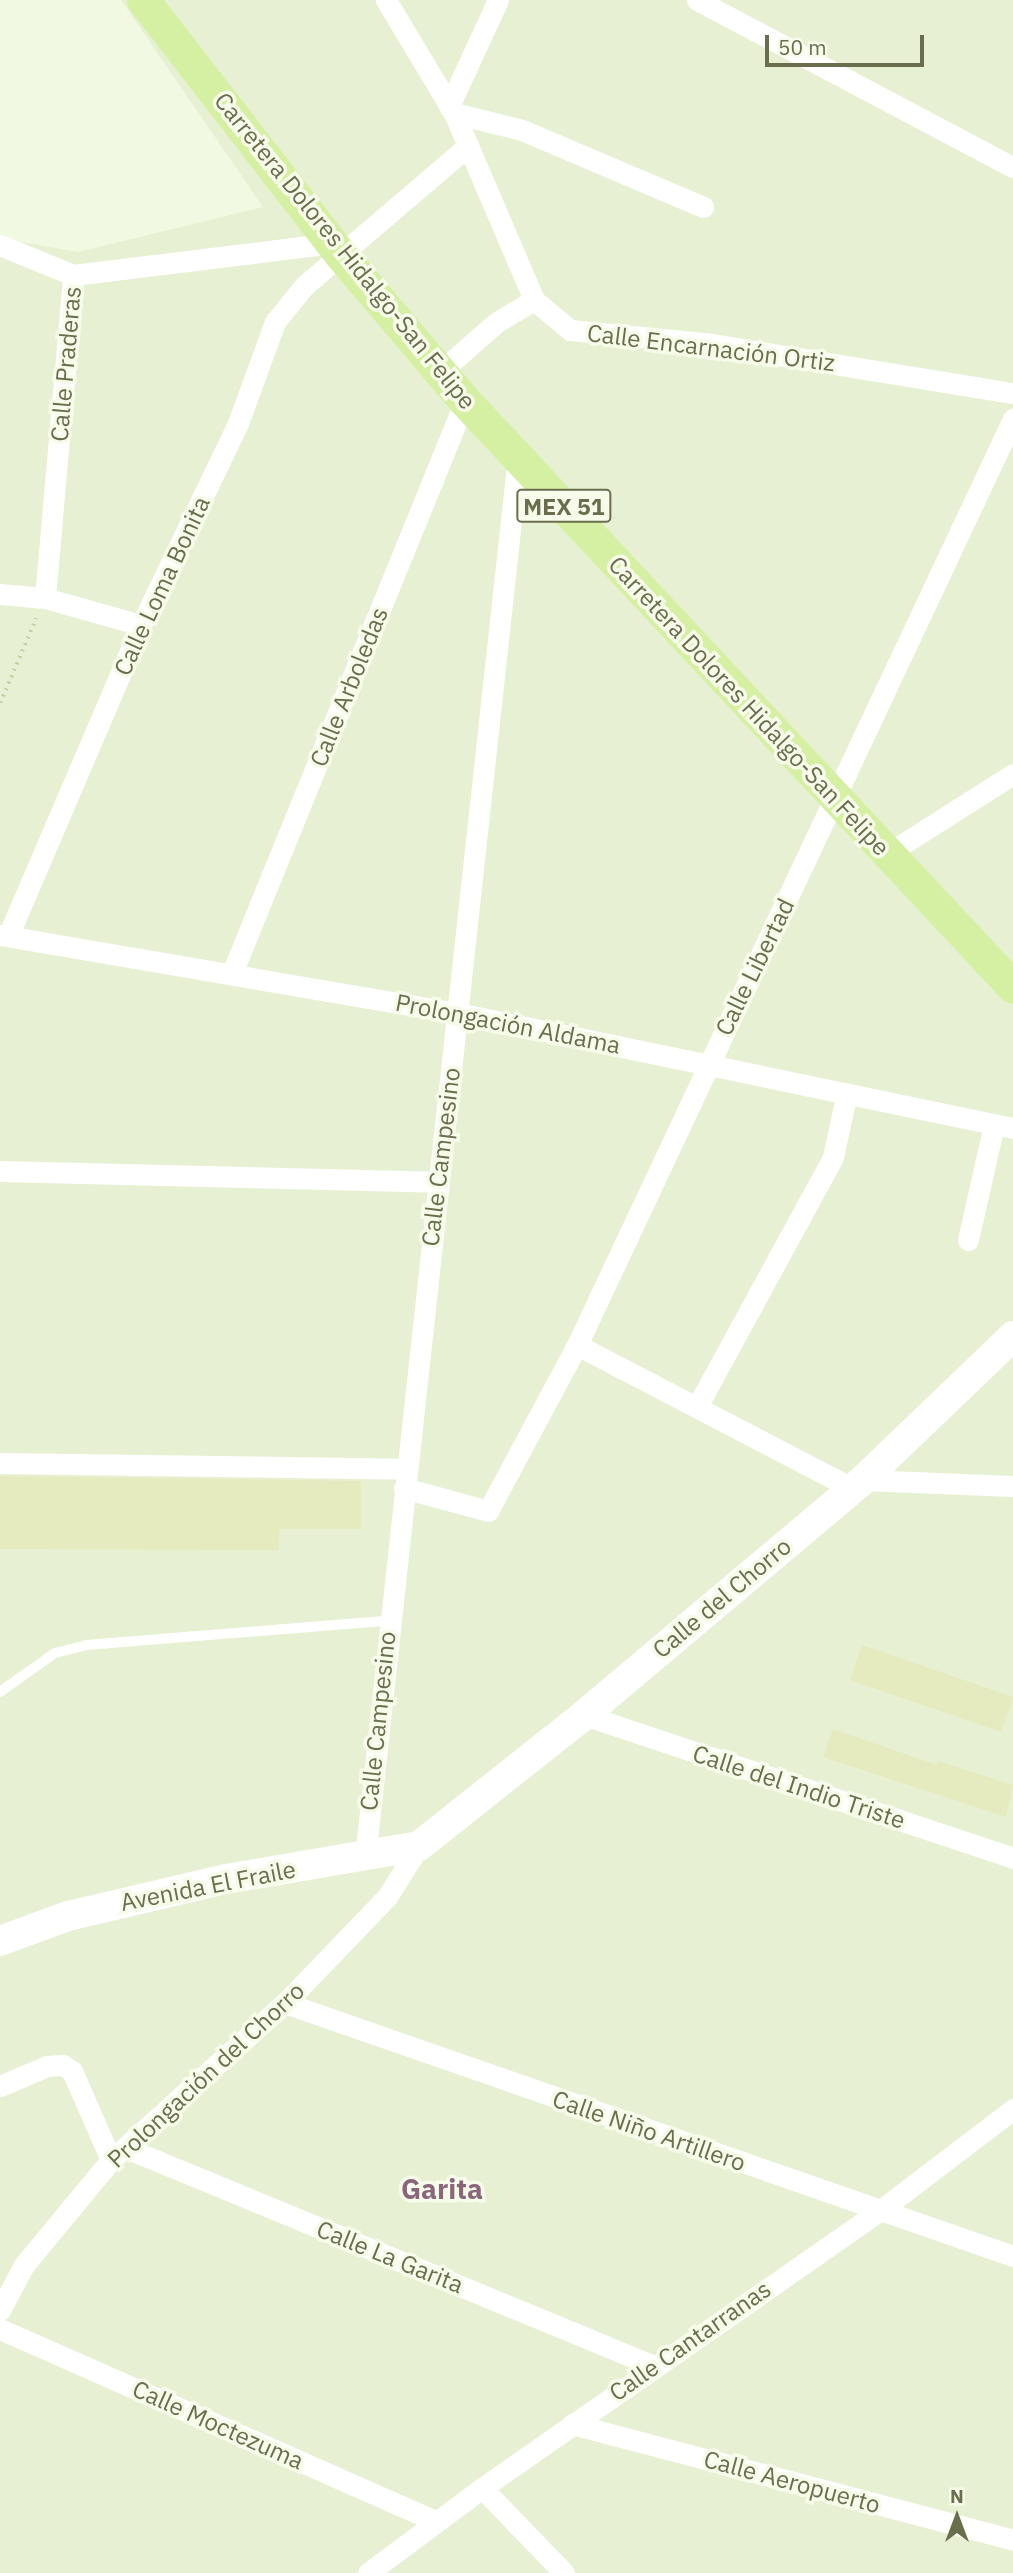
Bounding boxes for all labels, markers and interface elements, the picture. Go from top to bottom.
scale bar [768,21,927,65]
text: 50 m [778,33,827,61]
street label: Carretera Dolores Hidalgo-San Felipe [208,87,482,415]
street label: Calle Praderas [45,285,87,443]
street label: Calle Encarnación Ortiz [585,319,837,377]
road number: MEX 51 [515,486,613,526]
street label: Calle Loma Bonita [108,492,216,680]
street label: Carretera Dolores Hidalgo-San Felipe [602,550,896,862]
street label: Calle Arboledas [304,603,394,771]
street label: Calle Libertad [709,894,801,1040]
street label: Prolongación Aldama [393,988,623,1060]
street label: Calle Campesino [416,1066,466,1248]
street label: Calle del Chorro [647,1532,797,1664]
street label: Calle Campesino [354,1630,402,1812]
street label: Calle del Indio Triste [689,1739,909,1835]
street label: Avenida El Fraile [118,1855,298,1917]
street label: Prolongación del Chorro [102,1976,310,2174]
street label: Calle Niño Artillero [549,2084,749,2178]
district label: Garita [401,2172,483,2206]
street label: Calle La Garita [313,2215,467,2299]
street label: Calle Cantarranas [604,2275,776,2407]
street label: Calle Moctezuma [128,2374,308,2476]
street label: Calle Aeropuerto [701,2445,883,2519]
north arrow [922,2482,992,2552]
text: N [950,2484,964,2508]

